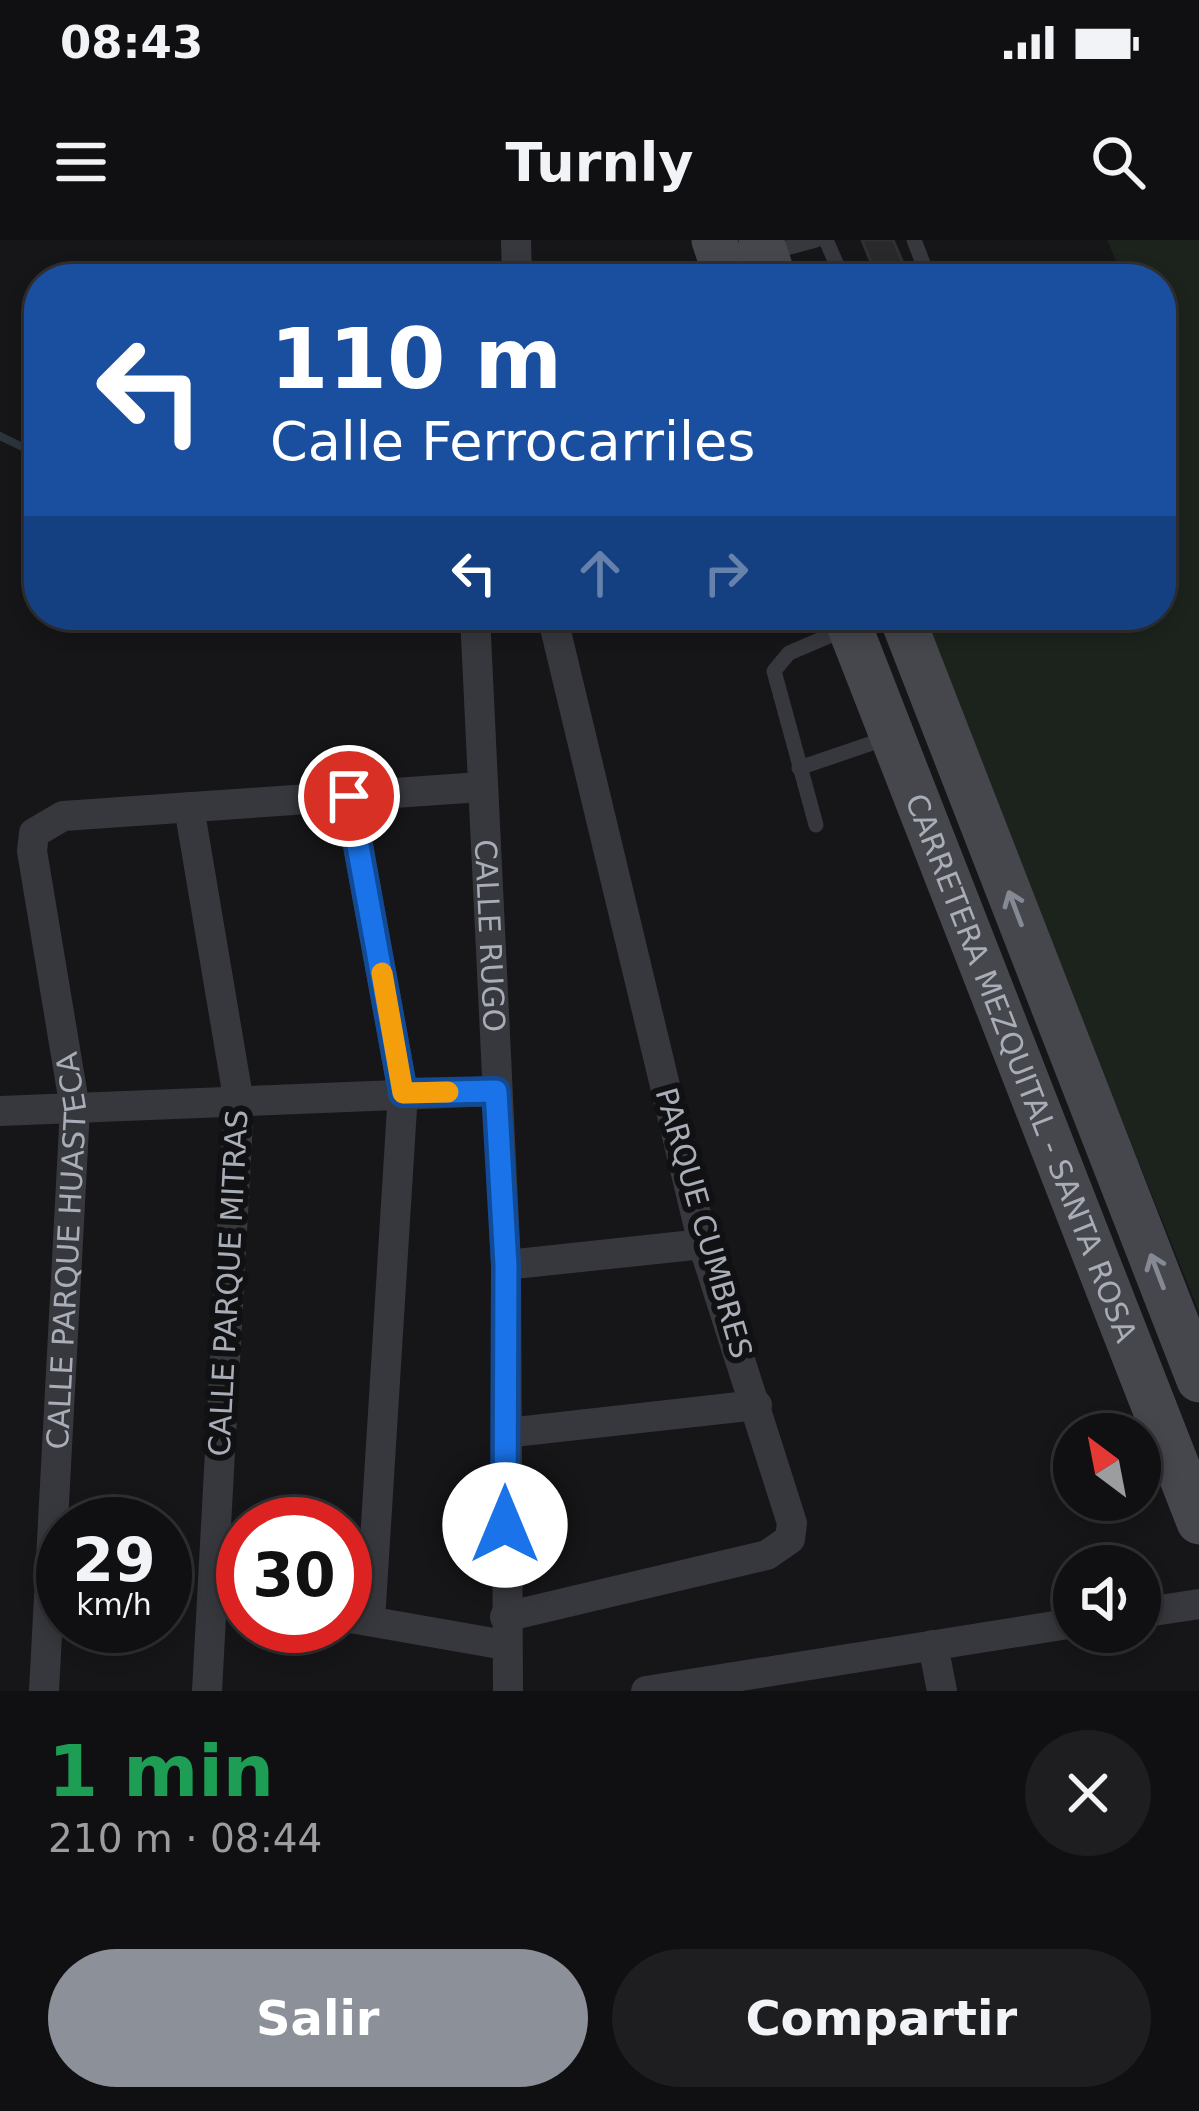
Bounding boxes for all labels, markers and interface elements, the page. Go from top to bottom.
text: 08:43 [60,16,203,69]
icon: menu [48,129,114,195]
icon: search [1085,129,1151,195]
text: Turnly [505,131,694,194]
text: 110 m [270,310,562,408]
icon: left [72,312,228,468]
text: Calle Ferrocarriles [270,410,755,473]
icon: left [441,540,507,606]
icon: ahead [567,540,633,606]
icon: right [693,540,759,606]
pin [298,745,400,847]
icon: arrive [316,763,382,829]
street label: CARRETERA MEZQUITAL - SANTA ROSA [899,789,1145,1347]
street label: CALLE RUGO [468,838,512,1033]
one-way arrow [1003,890,1024,927]
street label: CALLE PARQUE HUASTECA [39,1049,93,1450]
street label: PARQUE CUMBRES [649,1084,759,1362]
street label: CALLE PARQUE MITRAS [201,1109,255,1457]
one-way arrow [1144,1253,1166,1290]
north arrow [1053,1413,1161,1521]
map controls [1053,1413,1161,1653]
position arrow [442,1462,568,1588]
speed limit sign: 30 [216,1497,372,1653]
text: 29 [72,1525,156,1595]
button: sound [1053,1545,1161,1653]
text: km/h [76,1587,152,1622]
text: 1 min [48,1729,274,1813]
button: close [1025,1730,1151,1856]
text: 210 m · 08:44 [48,1816,322,1861]
button: Salir [48,1949,588,2087]
button: Compartir [612,1949,1151,2087]

